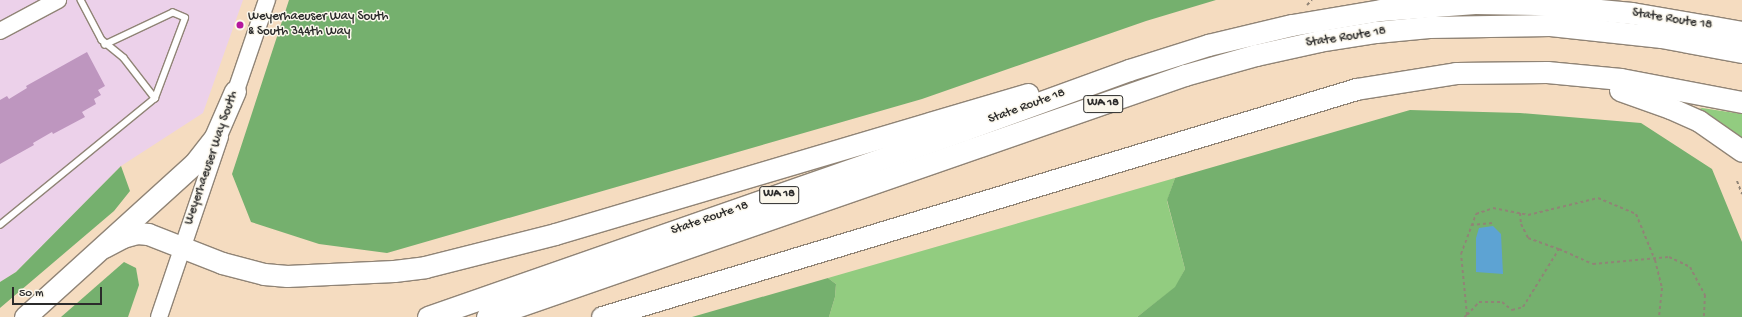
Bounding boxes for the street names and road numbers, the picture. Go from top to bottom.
street label: State Route 18 [1631,6,1713,34]
street label: State Route 18 [1305,24,1387,52]
street label: State Route 18 [986,86,1068,128]
street label: Weyerhaeuser Way South [182,89,242,227]
road number: WA 18 [1083,94,1123,114]
road number: WA 18 [759,185,799,205]
street label: State Route 18 [669,198,751,240]

